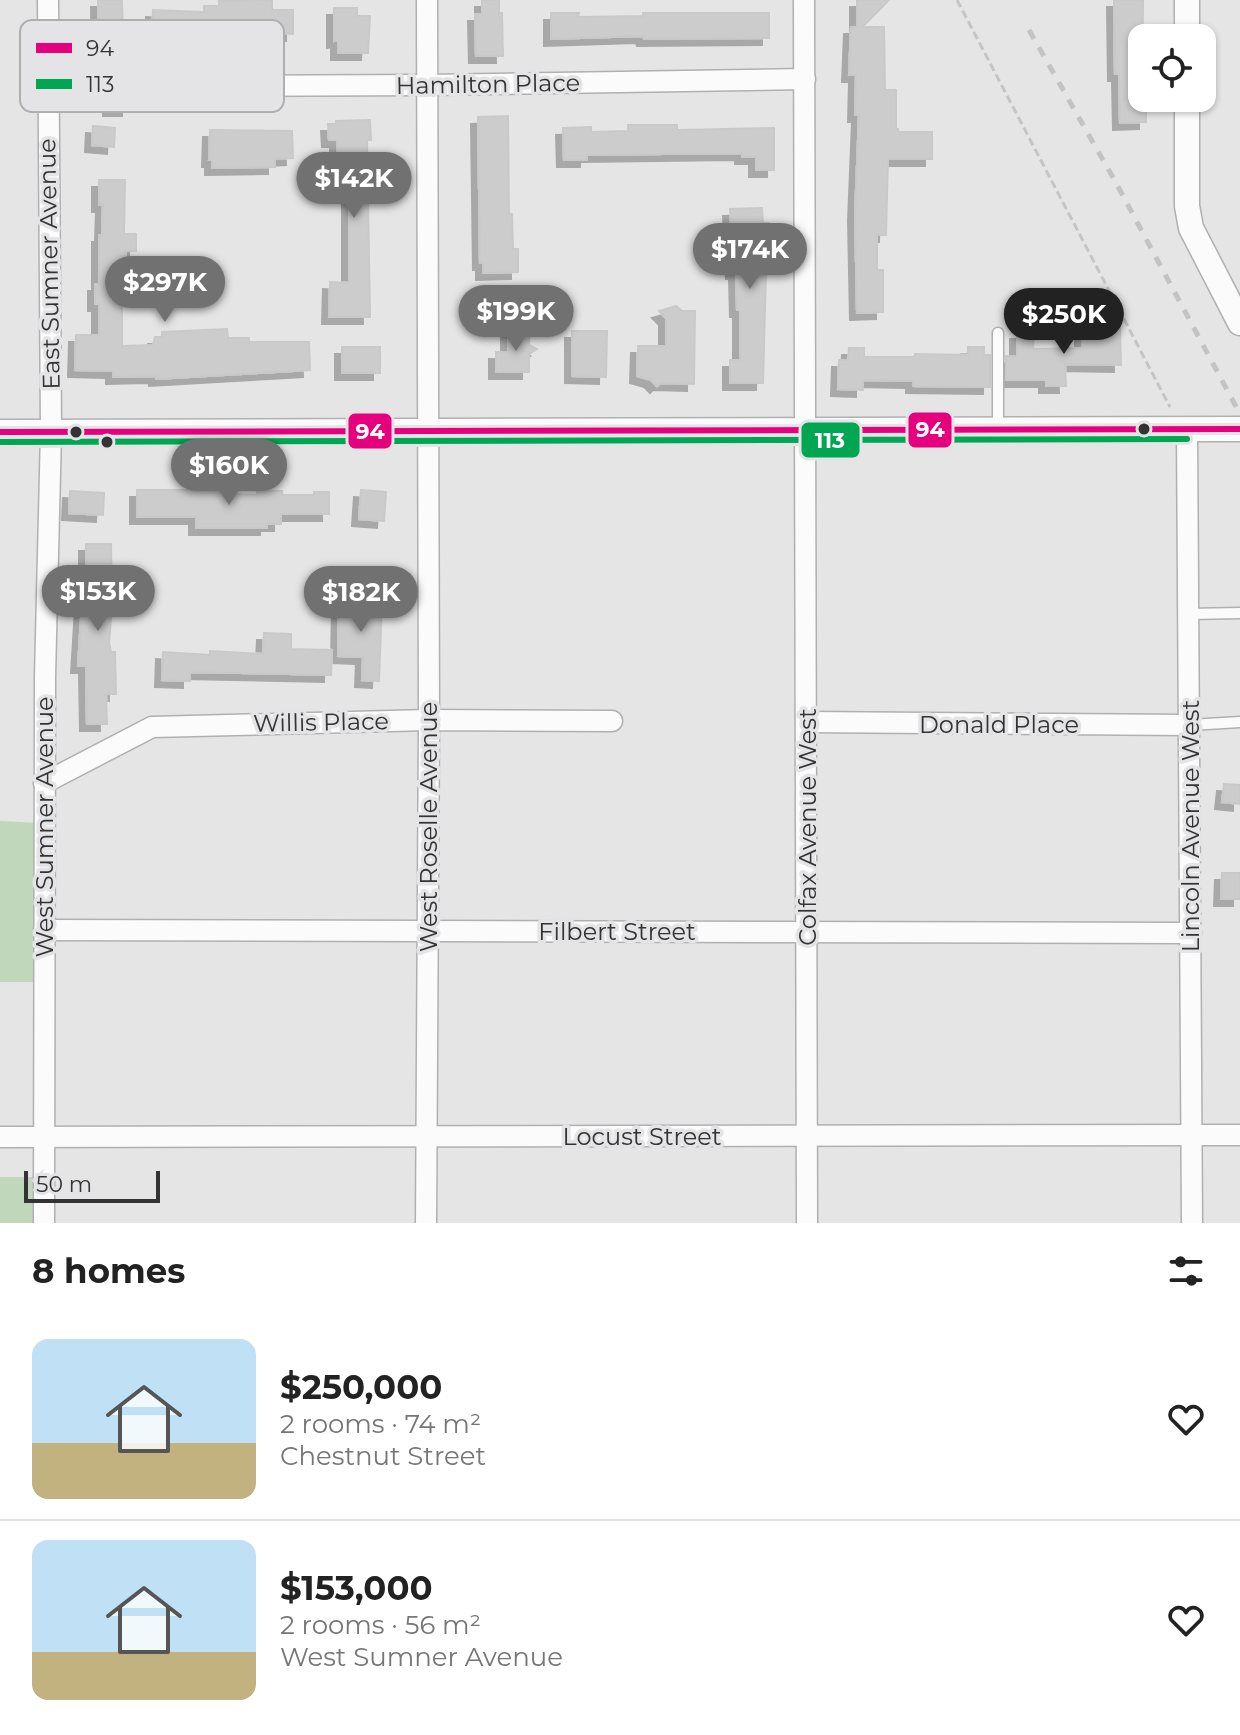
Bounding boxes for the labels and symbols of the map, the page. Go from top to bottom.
legend [20,20,284,112]
text: 94 [86,35,114,62]
street label: Hamilton Place [396,68,580,100]
text: 113 [86,71,114,98]
street label: East Sumner Avenue [32,138,66,390]
pin: $142K [298,152,410,220]
pin: $174K [694,223,806,291]
pin: $297K [109,256,221,324]
pin: $199K [460,285,572,353]
pin: $250K [1008,288,1120,356]
line badge: 94 [907,411,953,449]
line badge: 94 [347,412,393,450]
text: 94 [915,416,945,443]
text: 94 [355,418,385,445]
line badge: 113 [800,421,861,459]
unlabelled marker [1136,421,1152,437]
unlabelled marker [68,424,84,440]
text: 113 [815,427,845,454]
unlabelled marker [99,434,115,450]
pin: $160K [173,439,285,507]
pin: $153K [42,565,154,633]
pin: $182K [305,566,417,634]
street label: West Sumner Avenue [30,696,59,958]
street label: Lincoln Avenue West [1176,700,1205,952]
street label: West Roselle Avenue [414,702,443,952]
street label: Willis Place [253,706,389,738]
street label: Colfax Avenue West [793,708,822,946]
street label: Donald Place [919,710,1079,739]
street label: Filbert Street [538,917,696,946]
street label: Locust Street [563,1122,722,1151]
scale bar [24,1167,160,1203]

